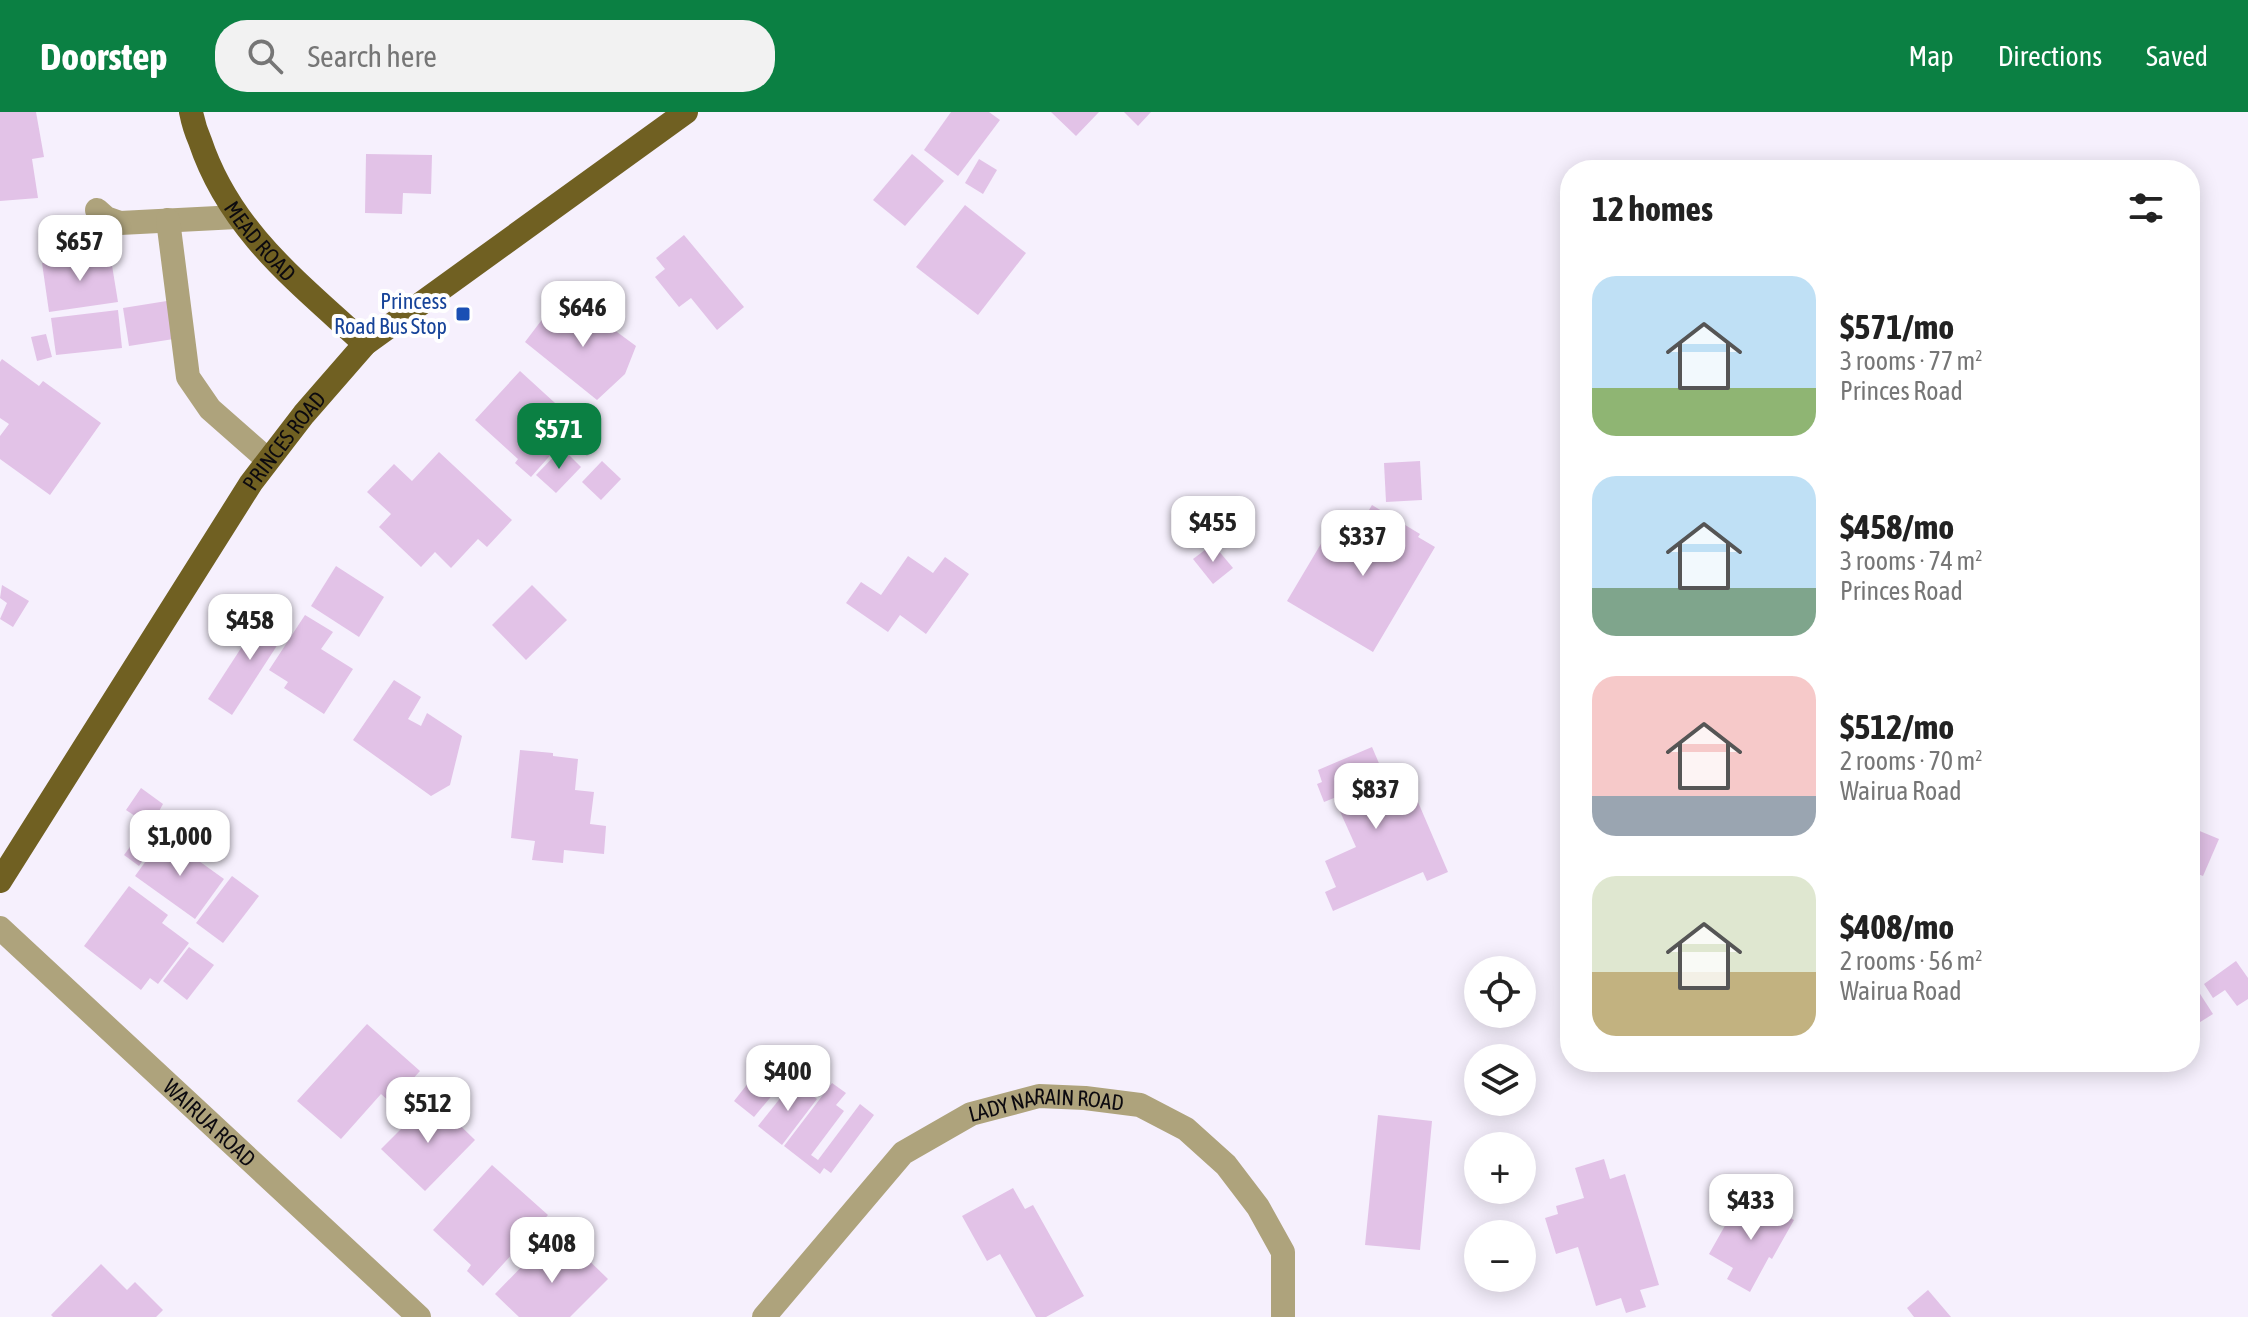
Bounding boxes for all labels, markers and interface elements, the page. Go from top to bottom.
search box [215,20,775,92]
icon: search [243,34,287,78]
text: Doorstep [40,35,167,78]
text: Search here [307,39,437,73]
text: Map [1909,40,1954,72]
text: Directions [1998,40,2102,72]
text: Saved [2146,40,2208,72]
icon: filters [2124,186,2168,230]
text: 12 homes [1592,189,1713,228]
street label: MEAD ROAD [219,196,301,286]
pin: $657 [33,215,127,283]
text: $657 [56,226,104,256]
pin: $646 [536,281,630,349]
place label: Princess Road Bus Stop [334,288,447,339]
text: $646 [559,292,607,322]
marker: Princess Road Bus Stop [454,305,472,323]
text: $571/mo [1840,307,1954,346]
icon: home [1656,308,1752,404]
text: 3 rooms · 77 m² [1840,346,1982,376]
text: Princes Road [1840,376,1963,406]
street label: PRINCES ROAD [237,386,331,495]
pin: $571 [512,403,606,471]
text: $571 [535,414,583,444]
pin: $455 [1166,496,1260,564]
text: $455 [1189,507,1237,537]
text: $458/mo [1840,507,1954,546]
icon: home [1656,508,1752,604]
pin: $337 [1316,510,1410,578]
text: $337 [1339,521,1387,551]
text: 3 rooms · 74 m² [1840,546,1982,576]
text: Princes Road [1840,576,1963,606]
pin: $458 [203,594,297,662]
text: $458 [226,605,274,635]
text: $512/mo [1840,707,1954,746]
icon: home [1656,708,1752,804]
text: 2 rooms · 70 m² [1840,746,1982,776]
pin: $837 [1329,763,1423,831]
text: $837 [1352,774,1400,804]
text: Wairua Road [1840,776,1962,806]
pin: $1,000 [115,810,245,878]
text: $1,000 [148,821,212,851]
text: $408/mo [1840,907,1954,946]
icon: home [1656,908,1752,1004]
text: 2 rooms · 56 m² [1840,946,1982,976]
map controls [1464,956,1536,1292]
button: locate [1464,956,1536,1028]
text: Wairua Road [1840,976,1962,1006]
button: layers [1464,1044,1536,1116]
pin: $400 [741,1045,835,1113]
text: $400 [764,1056,812,1086]
street label: WAIRUA ROAD [158,1073,261,1172]
pin: $512 [381,1077,475,1145]
street label: LADY NARAIN ROAD [966,1083,1125,1127]
text: $512 [404,1088,452,1118]
button: + [1464,1132,1536,1204]
pin: $433 [1704,1174,1798,1242]
text: $433 [1727,1185,1775,1215]
pin: $408 [505,1217,599,1285]
button: − [1464,1220,1536,1292]
text: $408 [528,1228,576,1258]

